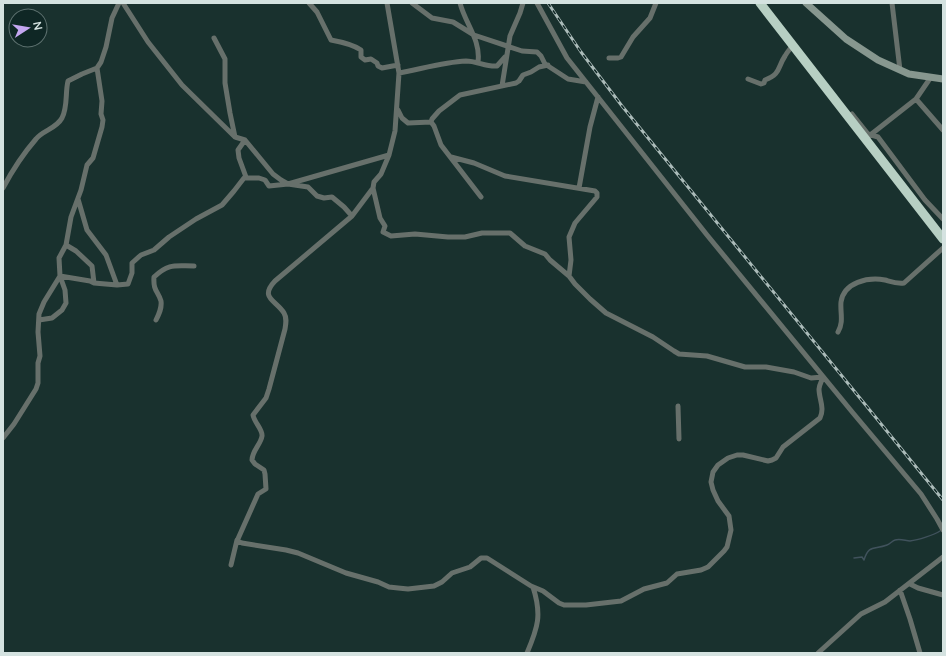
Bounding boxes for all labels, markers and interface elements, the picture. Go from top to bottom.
north arrow [8,8,48,48]
text: N [31,20,46,31]

